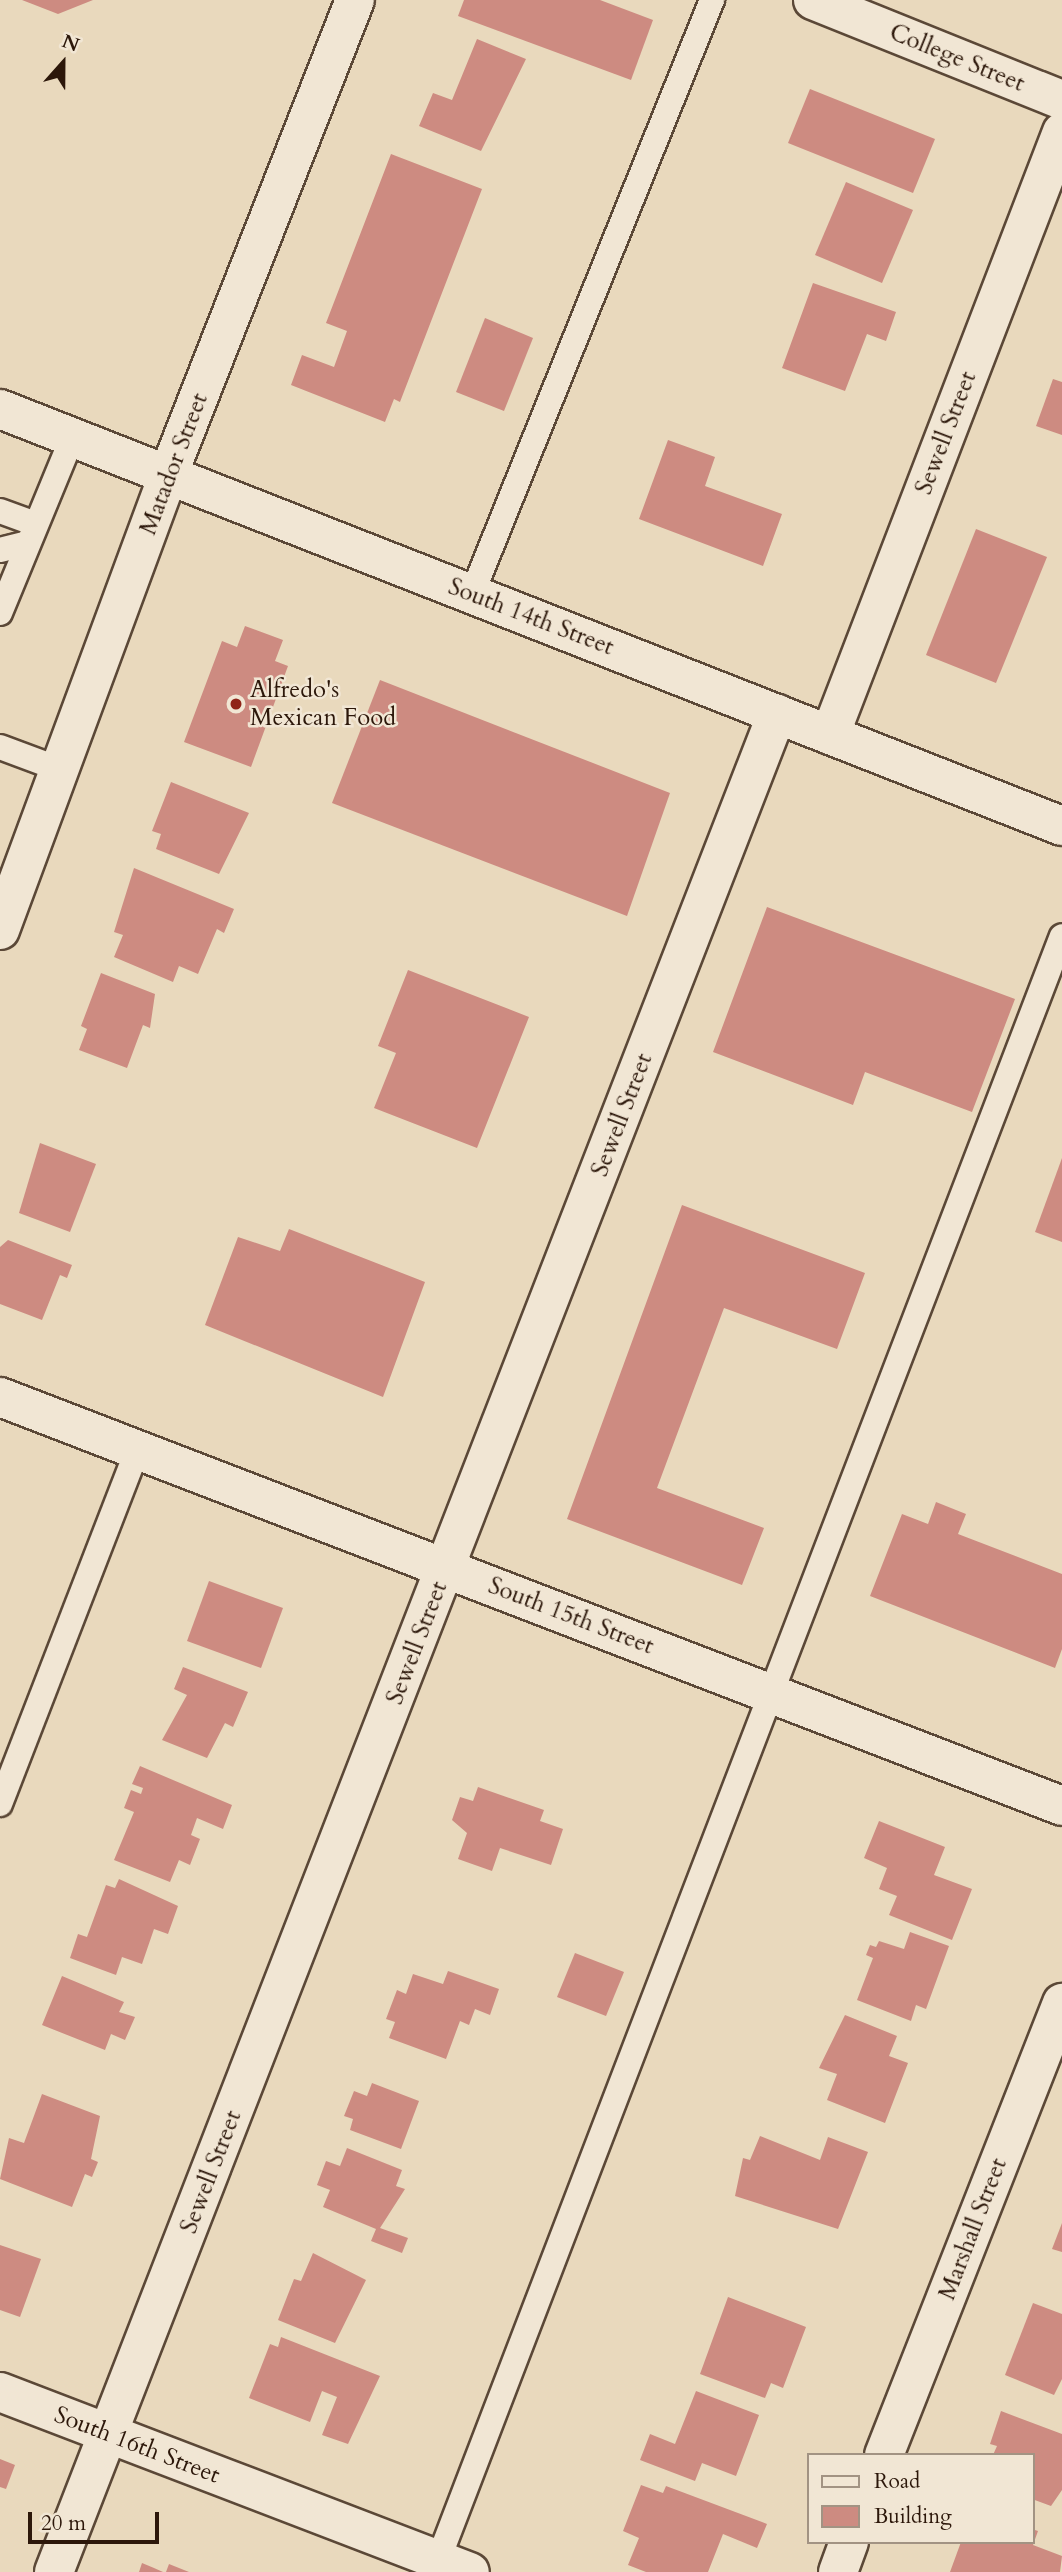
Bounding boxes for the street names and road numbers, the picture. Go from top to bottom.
street label: College Street [885,18,1029,98]
street label: Sewell Street [909,367,983,499]
street label: Matador Street [134,389,214,539]
street label: South 14th Street [444,572,618,662]
street label: Sewell Street [585,1049,659,1181]
street label: South 15th Street [484,1571,658,1661]
street label: Sewell Street [380,1577,454,1709]
street label: Sewell Street [174,2106,248,2238]
street label: Marshall Street [933,2154,1013,2304]
street label: South 16th Street [50,2400,224,2490]

